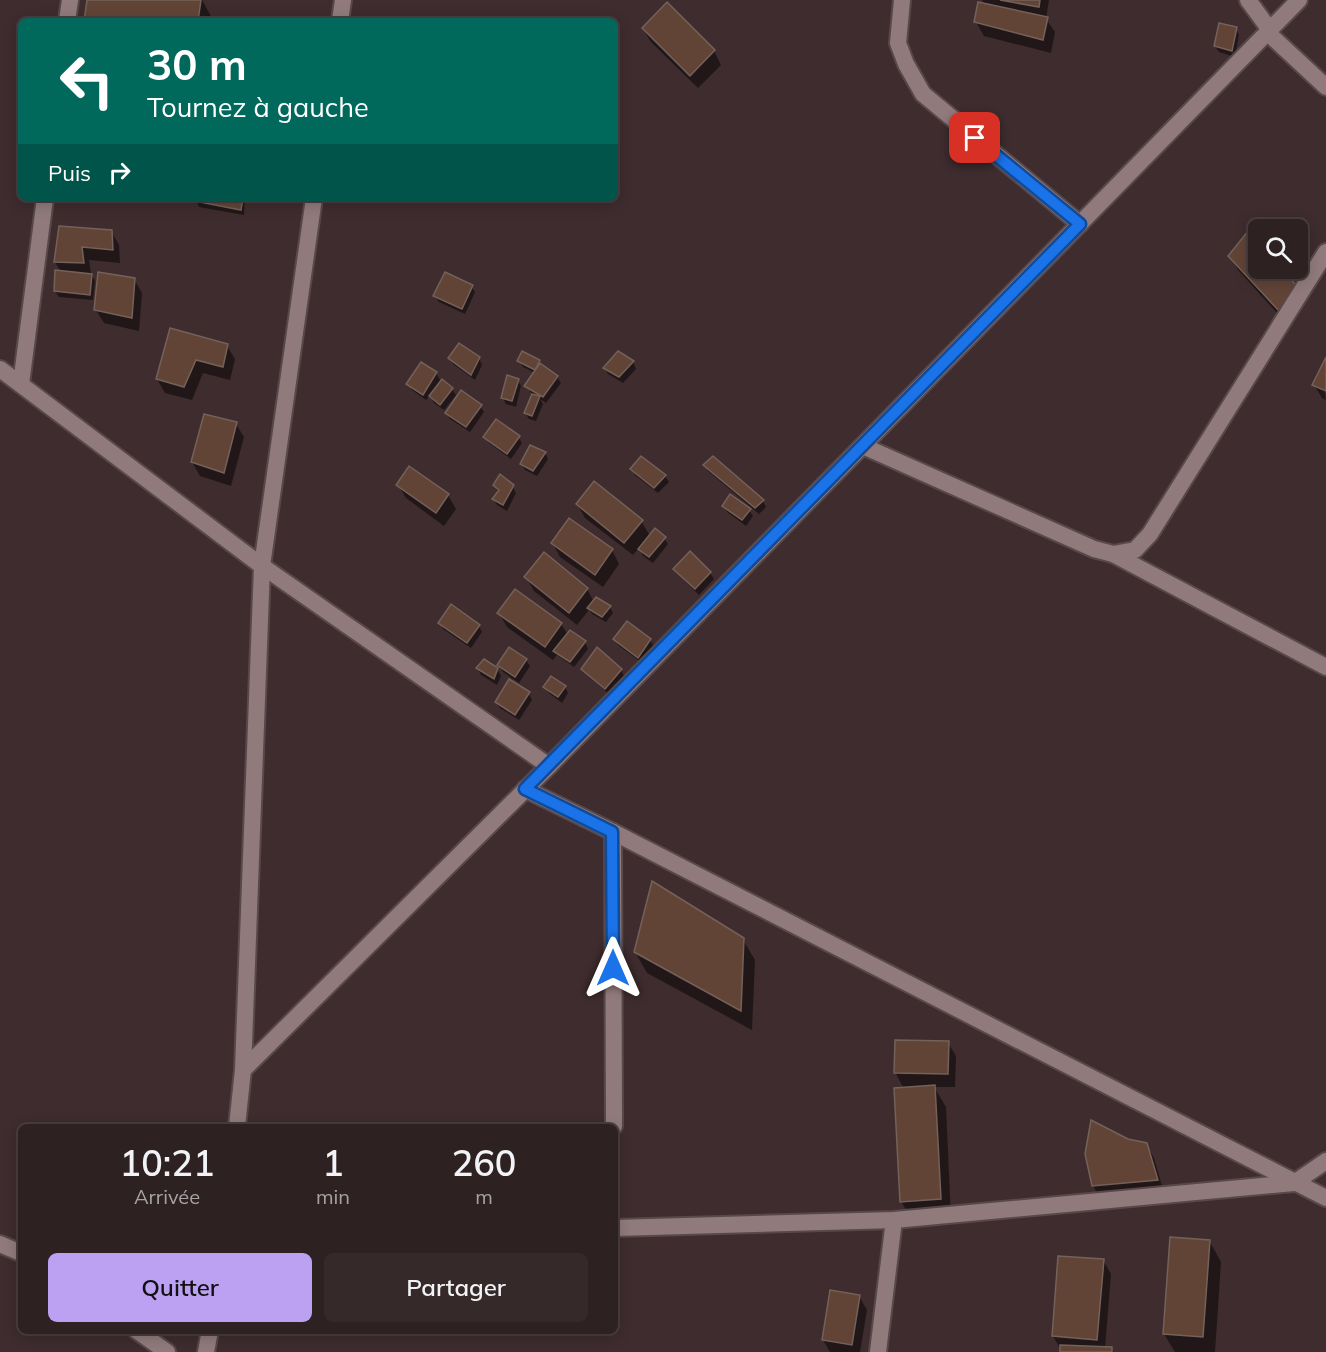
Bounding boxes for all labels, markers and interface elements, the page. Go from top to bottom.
text: 30 m [147,38,247,91]
icon: left [48,42,126,120]
text: Tournez à gauche [147,90,369,124]
pin [949,112,1000,163]
icon: arrive [958,121,991,154]
icon: right [103,156,136,189]
text: Puis [48,159,91,187]
map controls [1248,219,1308,279]
button: search [1248,219,1308,279]
position arrow [581,936,645,1000]
text: 10:21 [120,1140,214,1185]
text: 1 [322,1140,344,1185]
text: 260 [452,1140,516,1185]
text: Arrivée [134,1184,200,1209]
text: min [316,1184,350,1209]
text: m [475,1184,493,1209]
button: Quitter [48,1253,312,1322]
button: Partager [324,1253,588,1322]

